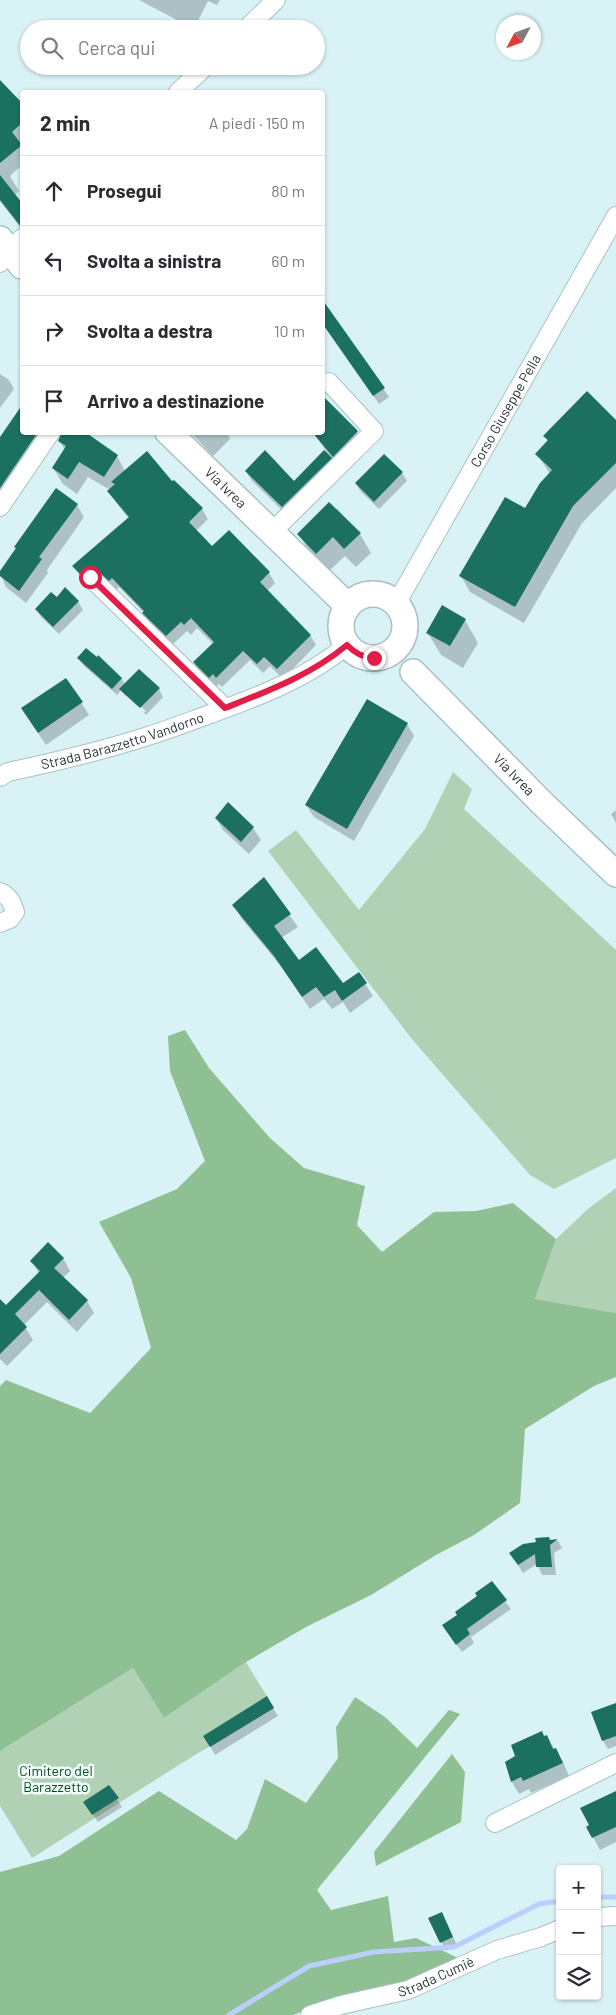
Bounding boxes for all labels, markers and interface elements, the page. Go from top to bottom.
north arrow [496,15,541,60]
search box [20,20,325,75]
icon: search [38,34,66,62]
text: Cerca qui [78,36,155,59]
text: 2 min [40,110,90,135]
text: A piedi · 150 m [209,113,305,132]
icon: ahead [40,177,68,205]
text: Prosegui [87,179,162,202]
text: 80 m [271,181,305,200]
icon: left [40,247,68,275]
text: Svolta a sinistra [87,249,221,272]
text: 60 m [271,251,305,270]
icon: right [40,317,68,345]
text: Svolta a destra [87,319,213,342]
text: 10 m [274,321,305,340]
street label: Corso Giuseppe Pella [466,351,544,470]
icon: arrive [40,387,68,415]
text: Arrivo a destinazione [87,389,265,412]
street label: Via Ivrea [201,463,250,511]
route start [79,566,102,589]
route end [363,647,386,670]
street label: Strada Barazzetto Vandorno [39,708,206,773]
street label: Via Ivrea [490,750,539,799]
park label: Cimitero del Barazzetto [19,1762,93,1795]
map controls [556,1865,601,2000]
button: + [556,1865,601,1910]
button: − [556,1910,601,1955]
street label: Strada Cumiè [396,1952,477,2000]
button: layers [556,1955,601,2000]

